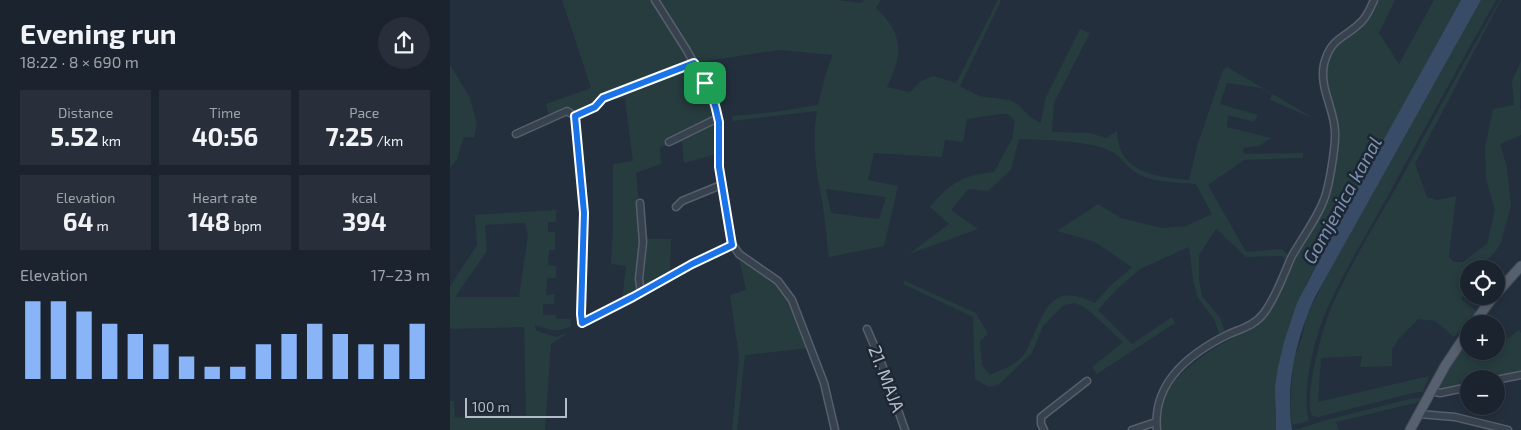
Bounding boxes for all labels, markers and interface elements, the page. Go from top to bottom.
text: Evening run [20,16,177,50]
button: share [378,17,430,69]
text: 18:22 · 8 × 690 m [20,52,139,71]
pin [684,62,726,104]
icon: arrive [691,69,719,97]
text: Distance [58,104,113,121]
text: Time [209,104,241,121]
text: Pace [349,104,379,121]
text: 5.52 [50,121,99,151]
text: 40:56 [192,121,258,151]
text: 7:25 [325,121,373,151]
text: km [99,132,121,149]
text: /km [373,132,403,149]
water label: Gomjenica kanal [1297,132,1386,267]
text: Elevation [56,189,115,206]
text: Heart rate [193,189,257,206]
text: kcal [352,189,377,206]
text: 64 [63,206,93,236]
text: 148 [188,206,230,236]
text: 394 [342,206,387,236]
text: m [93,217,109,234]
text: bpm [230,217,262,234]
map controls [1460,260,1505,415]
button: locate [1460,260,1505,305]
text: Elevation [20,265,88,284]
text: 17–23 m [371,265,430,284]
button: + [1460,315,1505,360]
street label: 21. МАЈА [864,342,910,416]
button: − [1460,370,1505,415]
scale bar [465,395,568,418]
text: 100 m [472,398,510,415]

